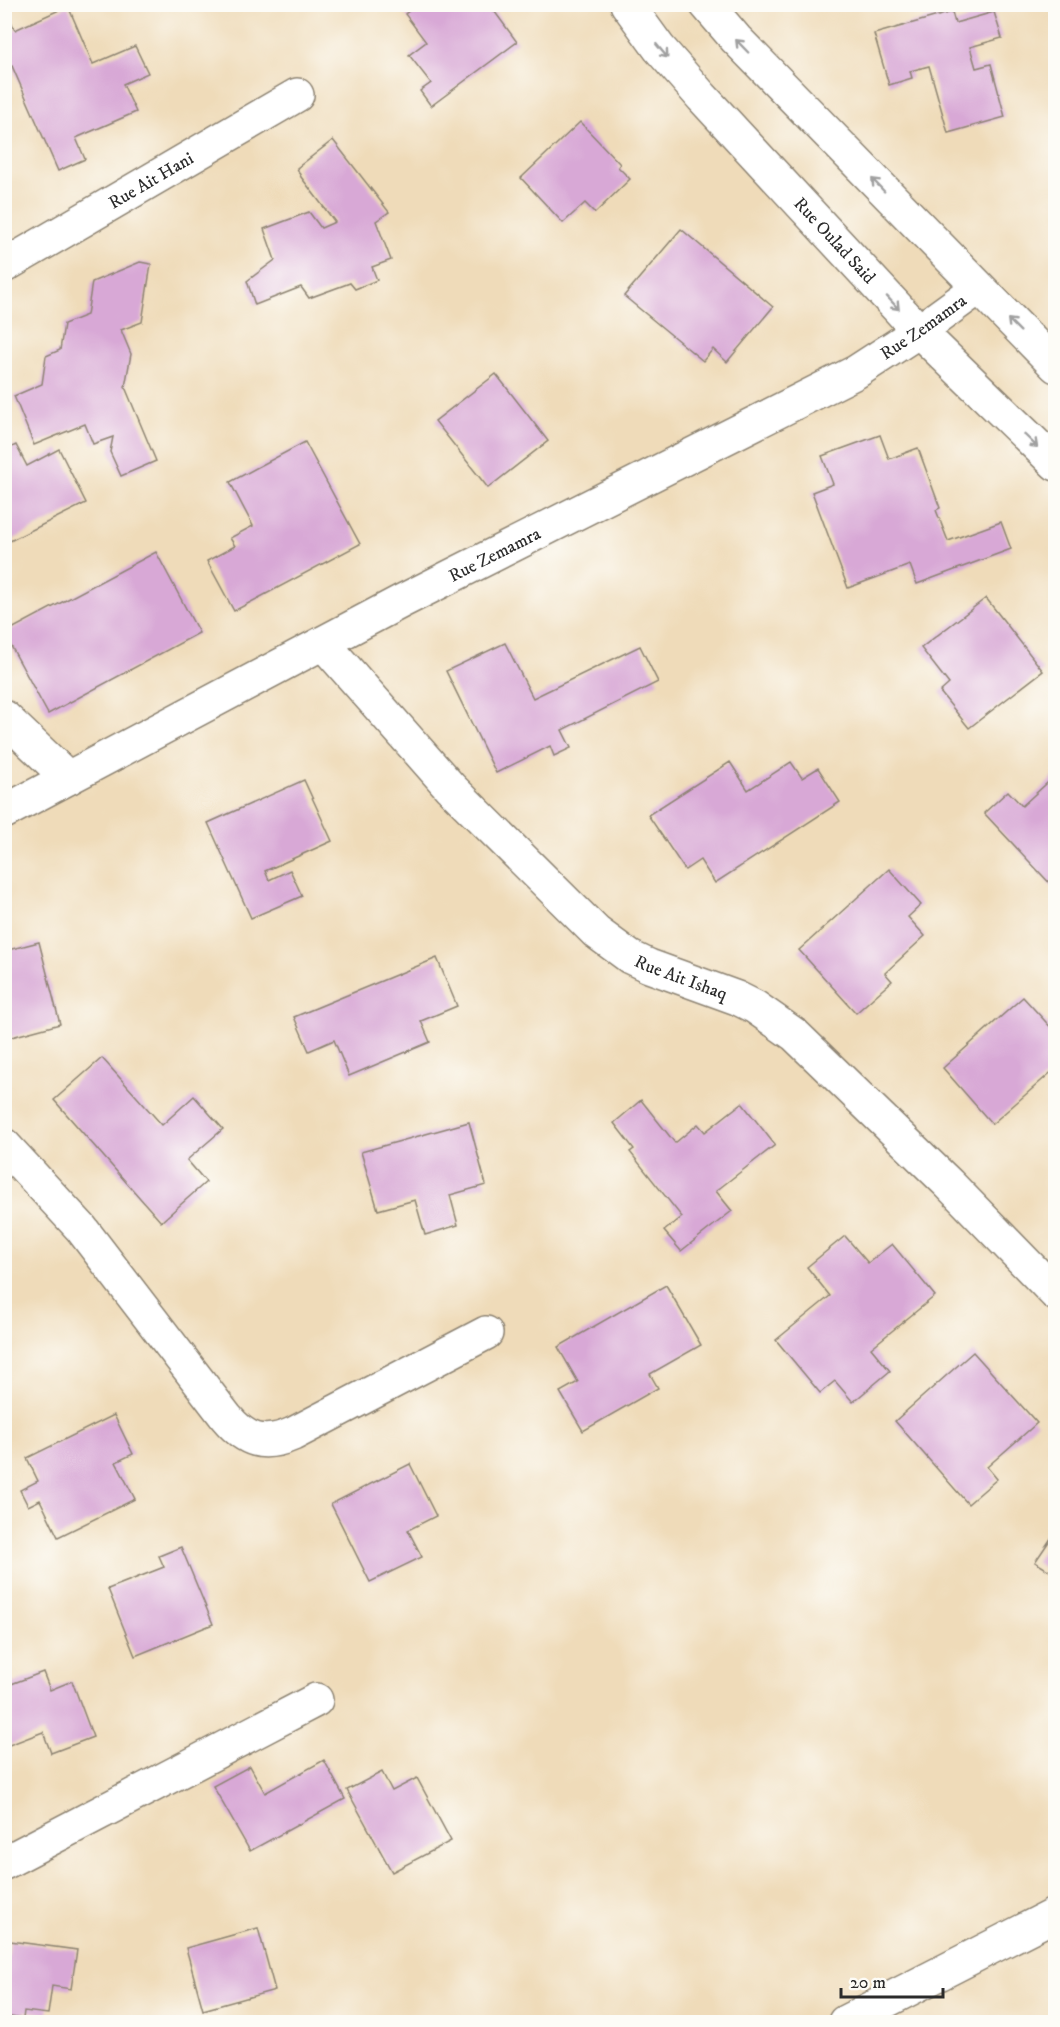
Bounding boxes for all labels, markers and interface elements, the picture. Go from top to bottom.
one-way arrow [735,38,749,53]
one-way arrow [655,43,669,58]
street label: Rue Ait Hani [105,148,198,214]
one-way arrow [871,178,885,193]
street label: Rue Oulad Said [789,193,880,289]
street label: Rue Zemamra [877,290,972,365]
one-way arrow [886,295,900,310]
one-way arrow [1007,317,1022,332]
one-way arrow [1024,433,1039,448]
street label: Rue Zemamra [445,523,545,588]
street label: Rue Ait Ishaq [631,951,731,1006]
scale bar [841,1961,943,1999]
text: 20 m [850,1972,886,1994]

